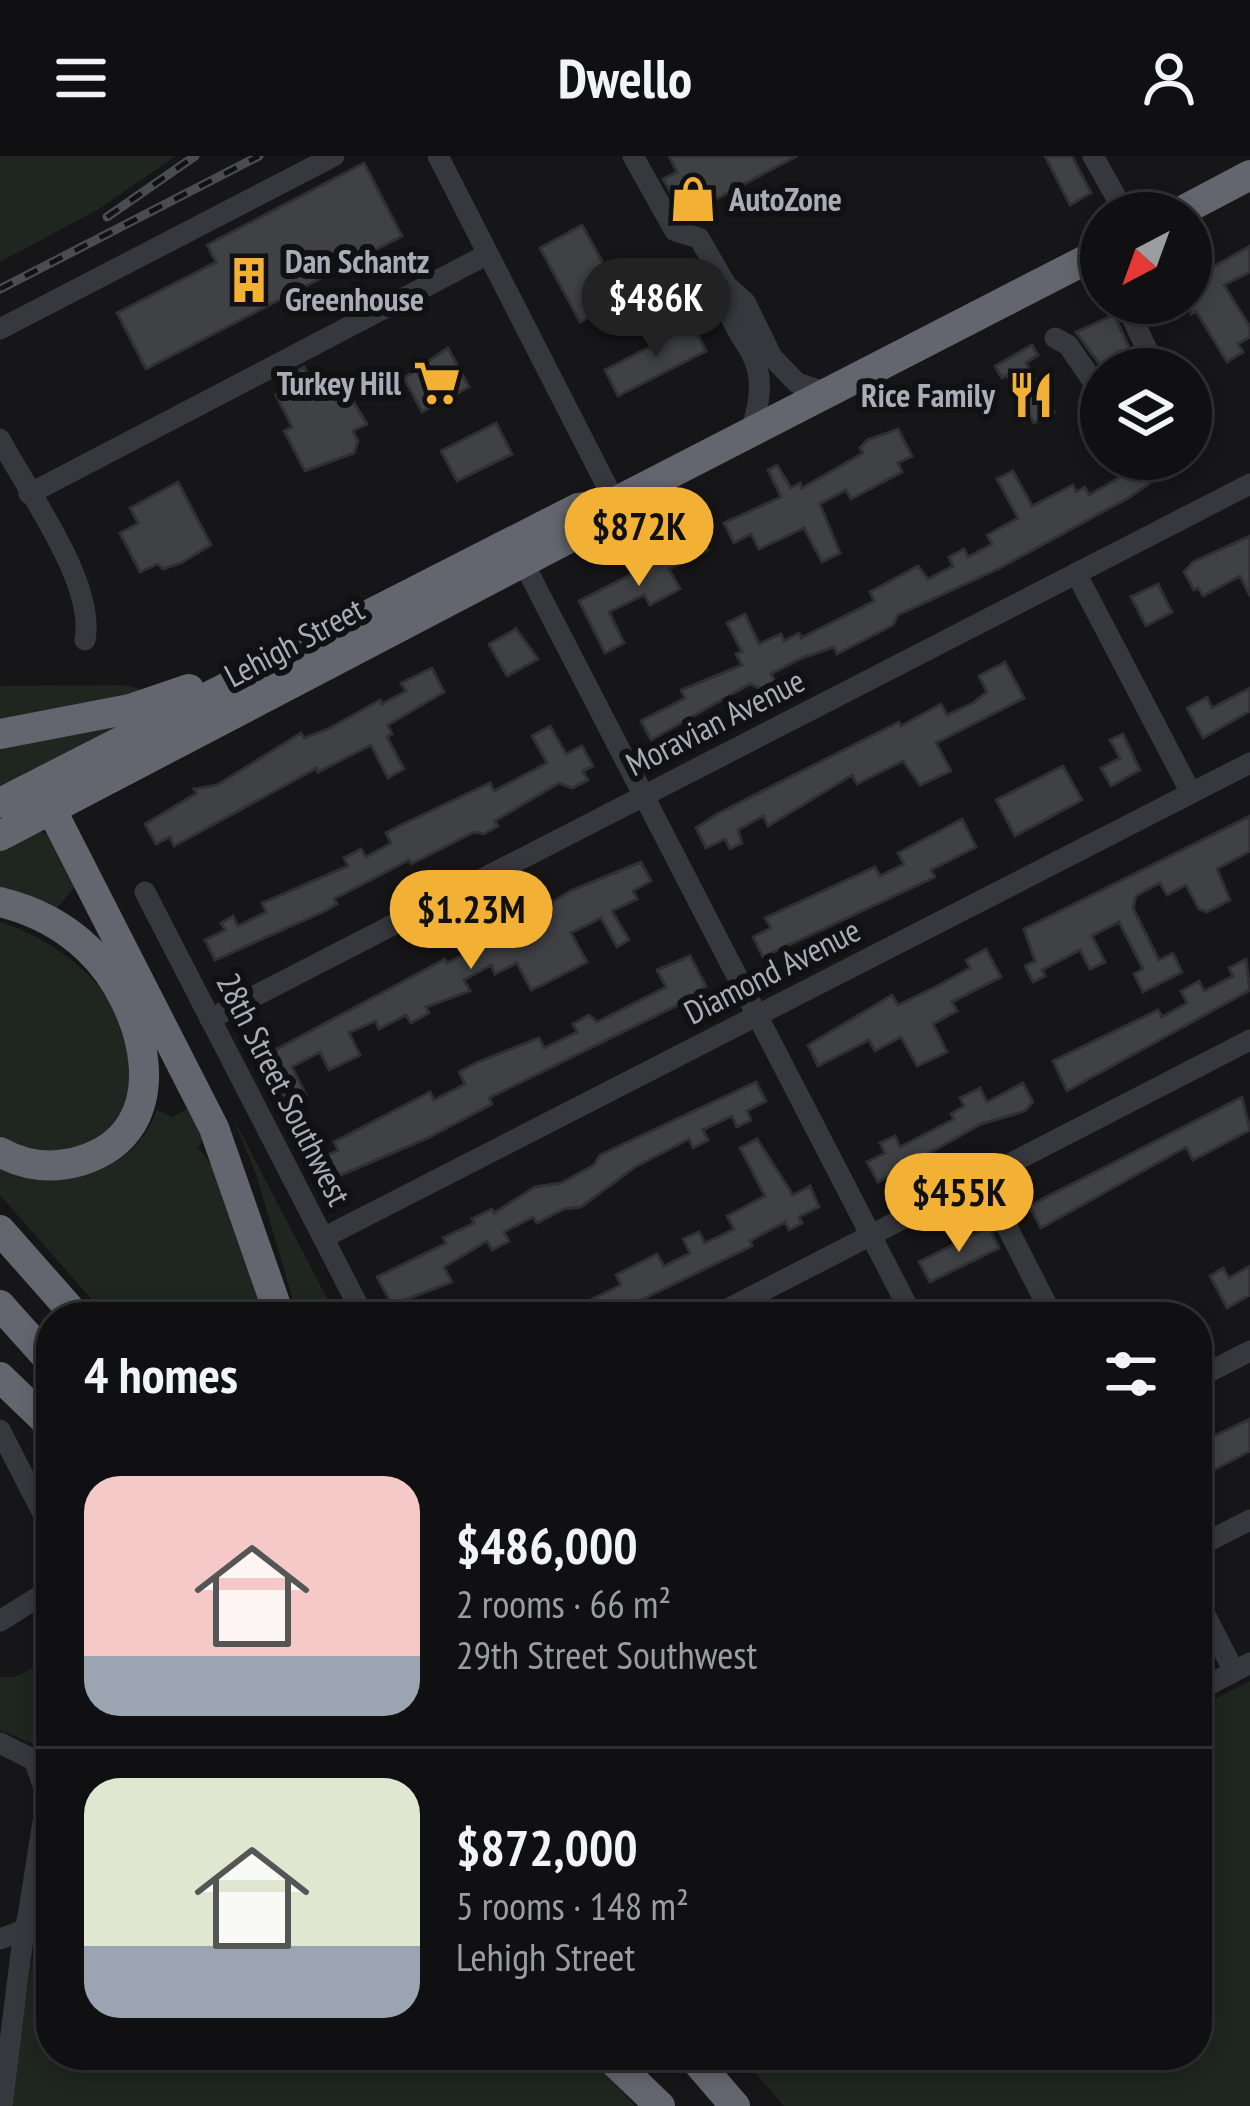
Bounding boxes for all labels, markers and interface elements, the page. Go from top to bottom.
text: Dwello [558,43,692,113]
icon: menu [48,45,114,111]
icon: person [1136,45,1202,111]
shop icon: AutoZone [668,174,718,224]
place label: AutoZone [728,177,842,220]
north arrow [1080,192,1212,324]
map controls [1080,192,1212,480]
place label: Dan Schantz Greenhouse [285,239,429,320]
building icon: Dan Schantz Greenhouse [224,255,274,305]
pin: $486K [572,258,740,360]
text: $486K [609,271,703,322]
button: layers [1080,348,1212,480]
supermarket icon: Turkey Hill [412,358,462,408]
place label: Turkey Hill [277,361,402,404]
restaurant icon: Rice Family [1006,370,1056,420]
place label: Rice Family [861,373,996,416]
pin: $872K [555,487,723,589]
text: $872K [592,500,686,551]
street label: Lehigh Street [217,587,371,696]
street label: Moravian Avenue [618,658,811,785]
pin: $1.23M [373,870,569,972]
text: $1.23M [417,883,525,934]
street label: Diamond Avenue [677,908,867,1033]
street label: 28th Street Southwest [207,965,361,1212]
pin: $455K [875,1153,1043,1255]
text: $455K [912,1166,1006,1217]
text: 4 homes [84,1341,238,1407]
icon: filters [1098,1341,1164,1407]
text: $486,000 [456,1512,638,1578]
icon: home [180,1524,324,1668]
text: 2 rooms · 66 m² [456,1578,671,1629]
text: 29th Street Southwest [456,1629,757,1680]
text: $872,000 [456,1814,638,1880]
icon: home [180,1826,324,1970]
text: 5 rooms · 148 m² [456,1880,689,1931]
text: Lehigh Street [456,1931,635,1982]

